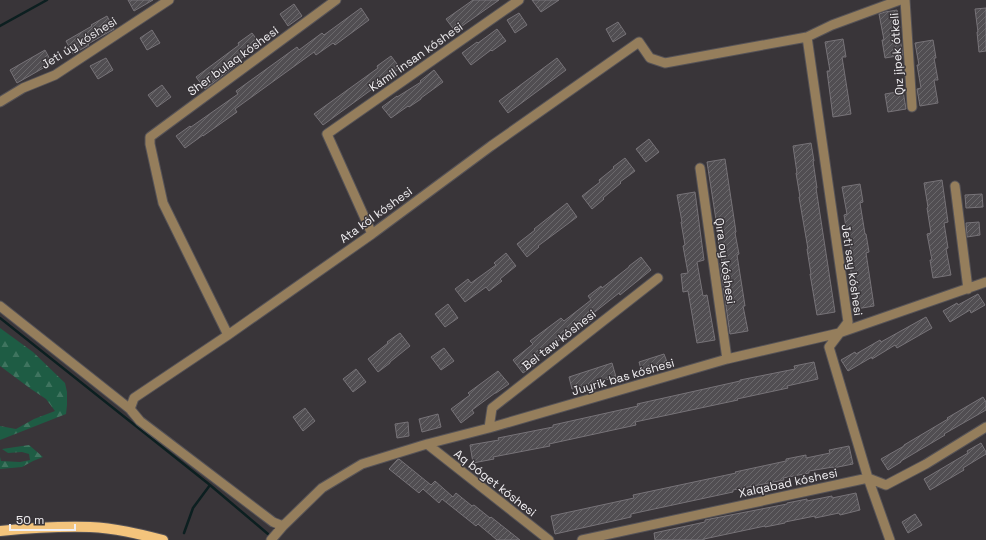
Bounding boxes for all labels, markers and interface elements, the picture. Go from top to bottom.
street label: Qız jipek ótkeli [886,12,908,96]
street label: Jeti úy kóshesi [38,13,120,73]
street label: Kámil insan kóshesi [366,19,466,95]
street label: Sher bulaq kóshesi [184,23,282,99]
street label: Ata kól kóshesi [337,183,416,247]
street label: Qıra oy kóshesi [711,217,739,305]
street label: Jeti say kóshesi [838,223,866,317]
street label: Bel taw kóshesi [519,306,599,374]
street label: Juyrik bas kóshesi [570,355,676,399]
street label: Aq bóget kóshesi [451,446,539,520]
street label: Xalqabad kóshesi [737,465,839,501]
scale bar [10,506,75,532]
text: 50 m [16,512,44,528]

